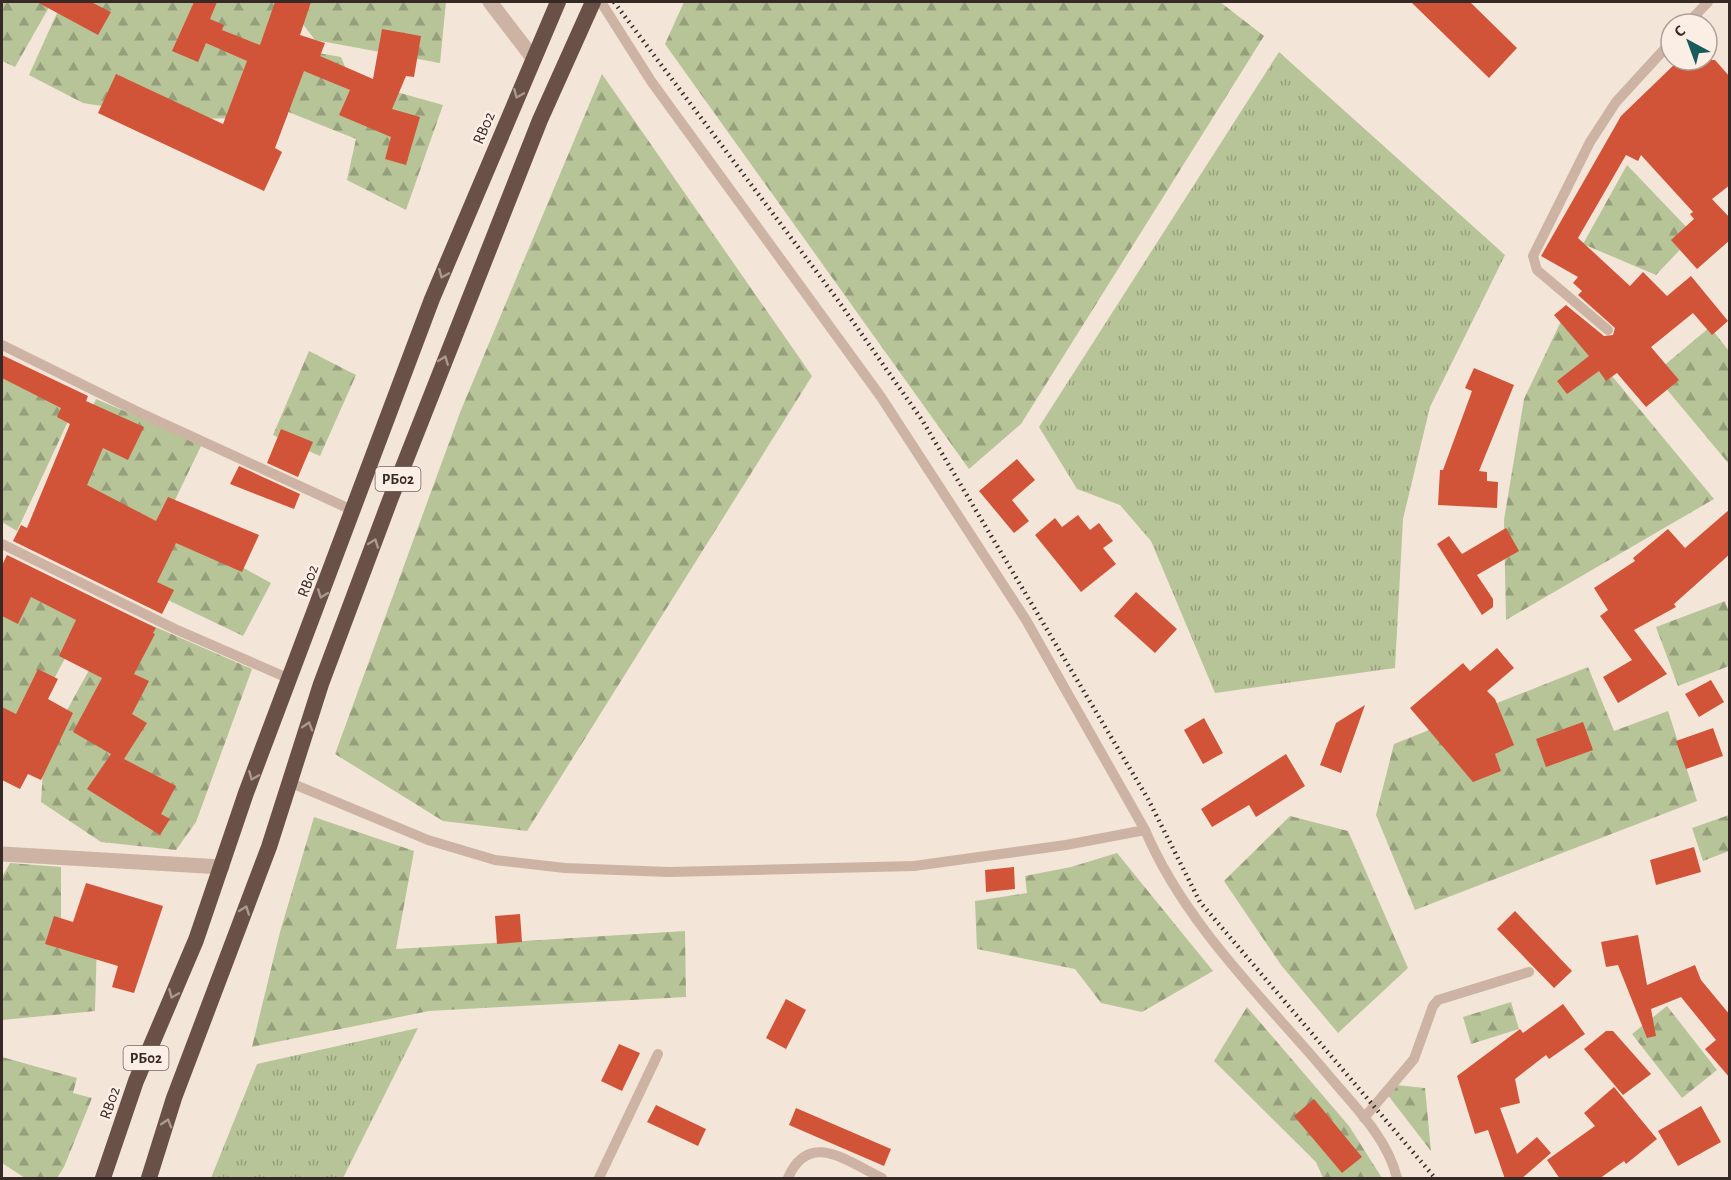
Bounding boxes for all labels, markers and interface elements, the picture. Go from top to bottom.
north arrow [1659,12,1719,72]
text: С [1671,22,1689,40]
one-way arrow [513,87,525,98]
street label: RB02 [470,110,498,146]
one-way arrow [438,267,450,278]
one-way arrow [437,356,449,367]
road number: РБ02 [376,467,420,491]
one-way arrow [367,538,380,548]
street label: RB02 [295,563,321,599]
one-way arrow [317,588,330,598]
one-way arrow [301,721,313,732]
one-way arrow [248,770,260,781]
one-way arrow [238,906,251,916]
one-way arrow [168,987,180,998]
road number: РБ02 [124,1046,168,1070]
street label: RB02 [97,1085,123,1121]
one-way arrow [160,1118,172,1129]

